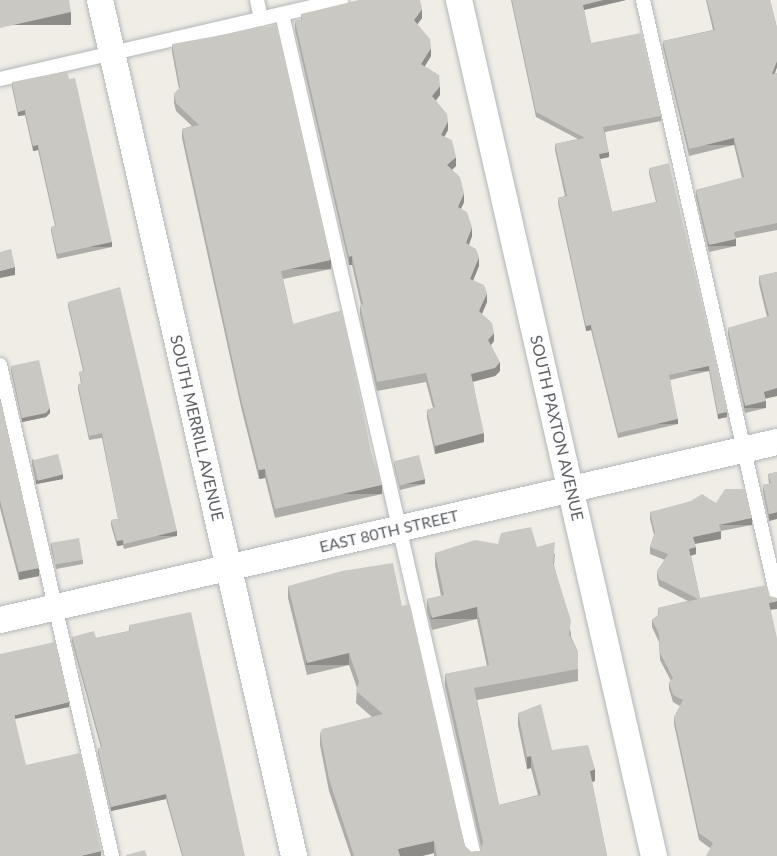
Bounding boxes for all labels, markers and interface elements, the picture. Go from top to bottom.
street label: SOUTH MERRILL AVENUE [166,333,228,523]
street label: SOUTH PAXTON AVENUE [526,333,588,523]
street label: EAST 80TH STREET [317,506,461,556]

